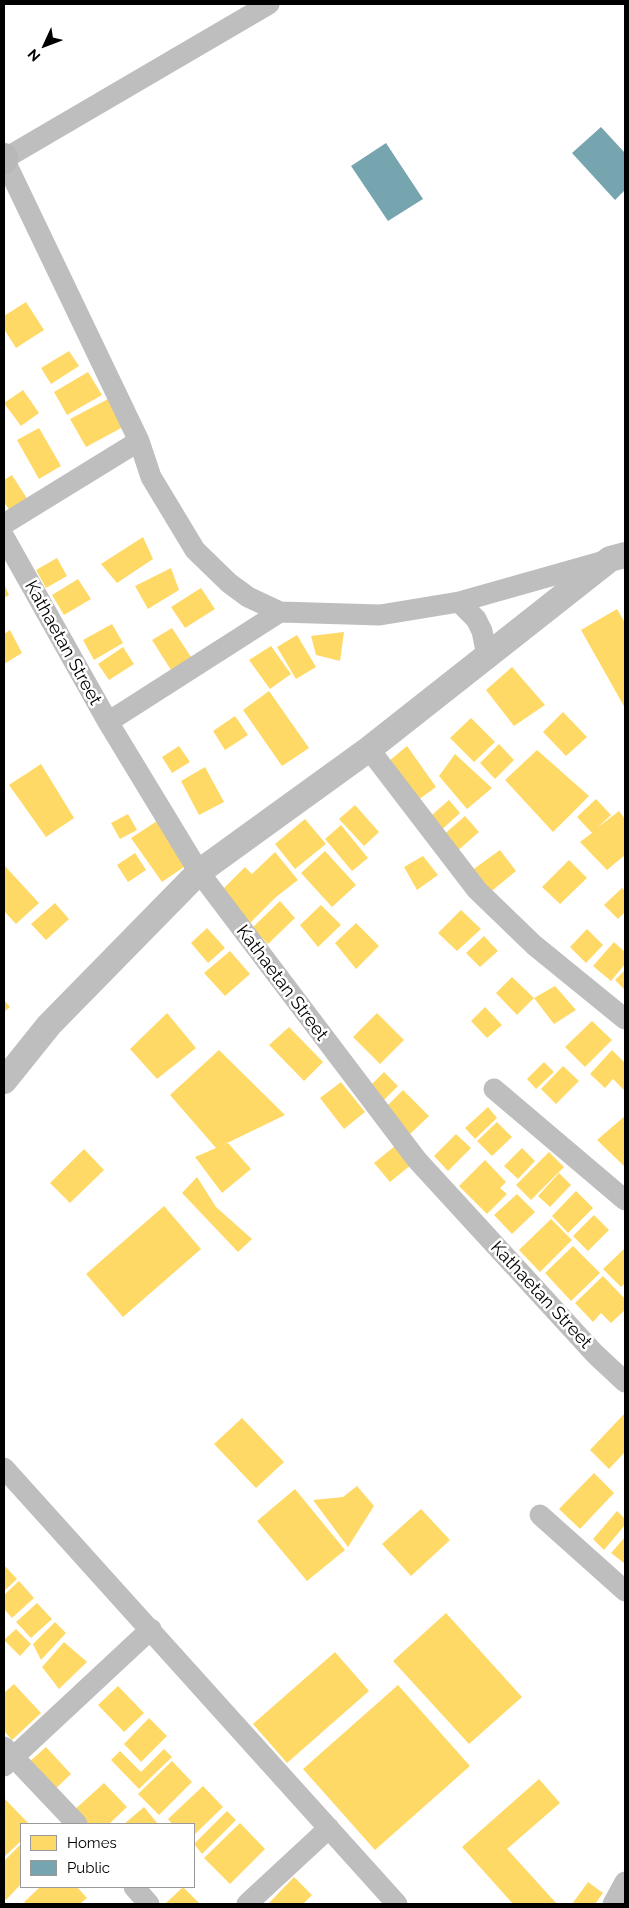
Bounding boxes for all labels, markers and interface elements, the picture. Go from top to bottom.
north arrow [20,20,70,70]
text: N [25,46,44,65]
street label: Kathaetan Street [20,577,106,709]
street label: Kathaetan Street [232,921,332,1045]
street label: Kathaetan Street [486,1237,596,1353]
legend [20,1823,195,1888]
text: Homes [67,1834,117,1852]
text: Public [67,1859,110,1877]

